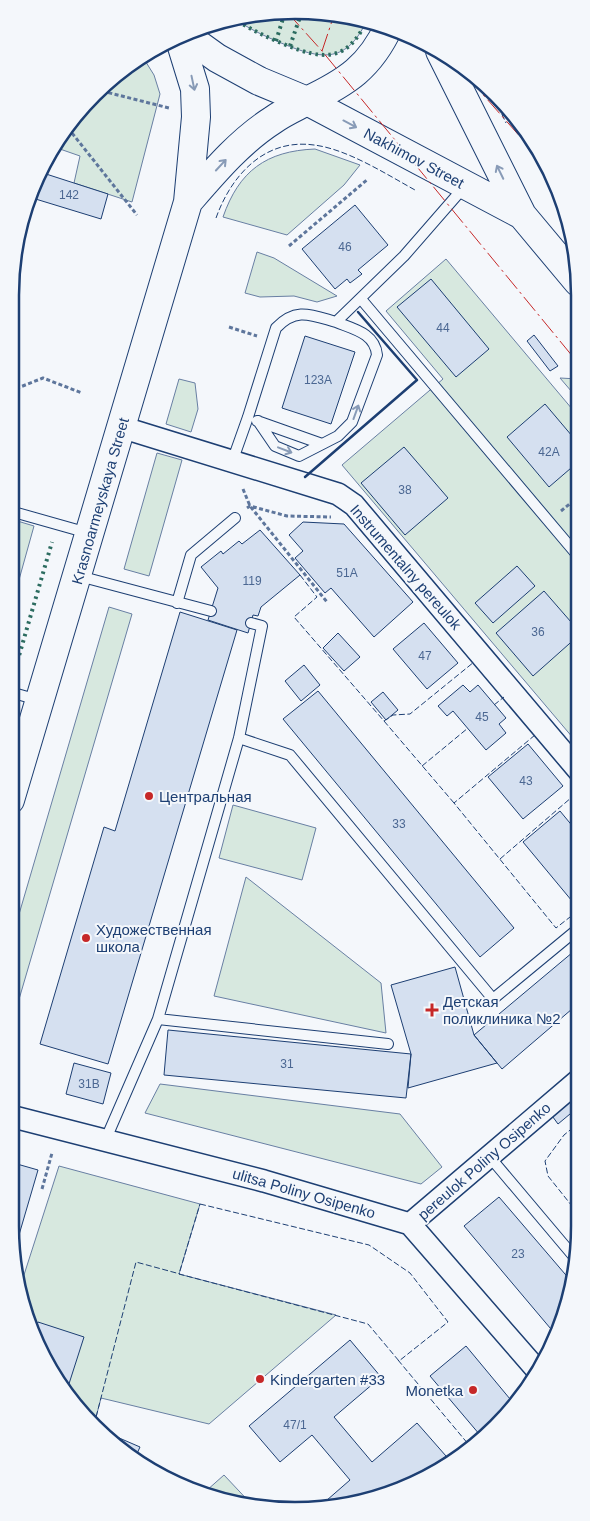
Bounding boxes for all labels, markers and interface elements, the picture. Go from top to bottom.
one-way arrow [189,75,199,91]
one-way arrow [343,119,358,129]
street label: Nakhimov Street [361,124,468,192]
one-way arrow [215,159,227,172]
one-way arrow [495,165,504,180]
house number: 142 [59,188,79,202]
house number: 46 [338,240,352,254]
house number: 44 [436,321,450,335]
house number: 123А [304,373,332,387]
one-way arrow [352,405,361,420]
street label: Krasnoarmeyskaya Street [68,415,132,586]
house number: 42А [538,445,560,459]
one-way arrow [277,446,292,455]
house number: 38 [398,483,412,497]
street label: Instrumentalny pereulok [347,501,465,633]
house number: 51А [336,566,358,580]
house number: 119 [242,574,262,588]
house number: 36 [531,625,545,639]
house number: 47 [418,649,432,663]
house number: 45 [475,710,489,724]
house number: 43 [519,774,533,788]
place label: Центральная [159,788,252,805]
marker: Центральная [143,790,155,802]
house number: 33 [392,817,406,831]
place label: Художественная школа [96,921,212,955]
marker: Художественная школа [80,932,92,944]
place label: Детская поликлиника №2 [443,993,561,1027]
marker: Детская поликлиника №2 [425,1003,439,1017]
house number: 31 [280,1057,294,1071]
house number: 31В [78,1077,100,1091]
street label: pereulok Poliny Osipenko [414,1099,554,1223]
street label: ulitsa Poliny Osipenko [231,1164,377,1222]
house number: 23 [511,1247,525,1261]
place label: Kindergarten #33 [270,1371,385,1388]
marker: Kindergarten #33 [254,1373,266,1385]
place label: Monetka [405,1382,464,1399]
marker: Monetka [467,1384,479,1396]
house number: 47/1 [283,1418,307,1432]

